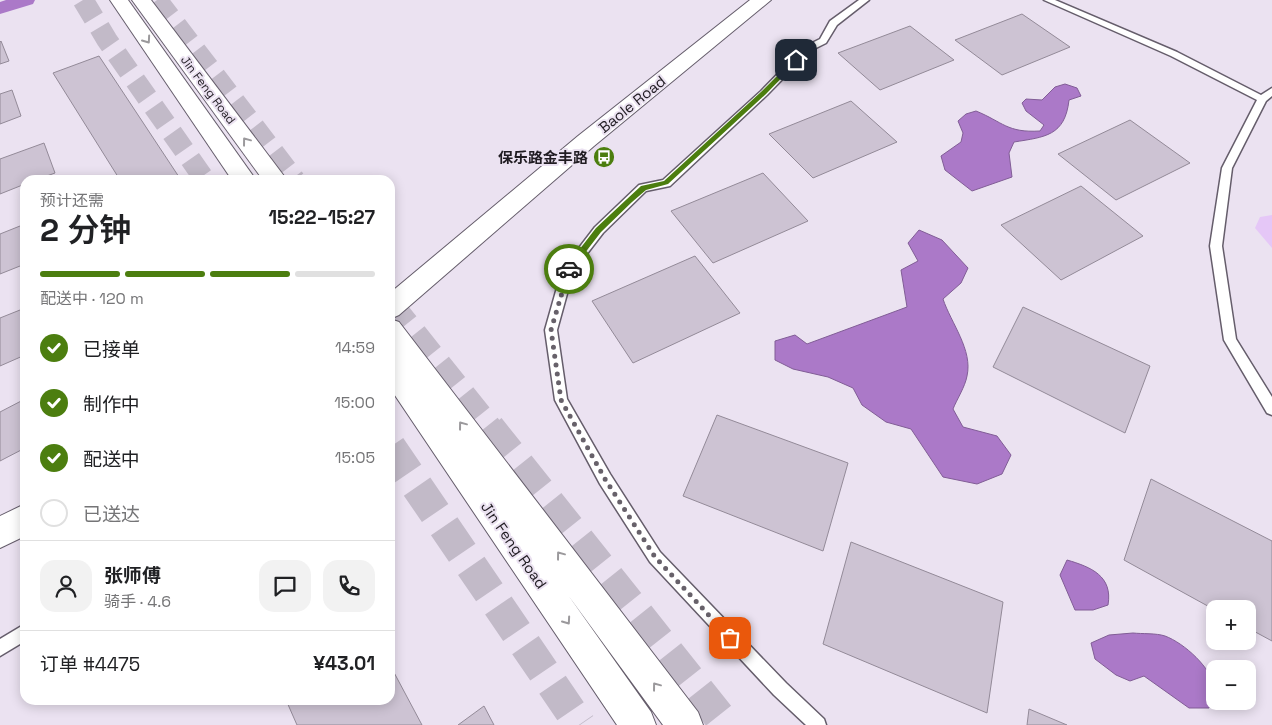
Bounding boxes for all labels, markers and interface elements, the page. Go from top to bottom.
one-way arrow [141,34,150,44]
pin [775,39,817,81]
icon: home [782,46,810,74]
street label: Jin Feng Road [177,53,239,127]
street label: Baole Road [595,71,669,137]
one-way arrow [243,137,252,147]
bus stop icon: 保乐路金丰路 [592,145,616,169]
place label: 保乐路金丰路 [498,148,588,167]
text: 预计还需 [40,190,104,211]
text: 15:22–15:27 [268,205,375,230]
text: 2 分钟 [40,210,131,250]
courier [544,244,594,294]
icon: car [555,255,583,283]
text: 配送中 · 120 m [40,288,144,309]
icon: check [40,334,68,362]
text: 已接单 [83,337,140,362]
text: 14:59 [335,337,375,358]
icon: check [40,389,68,417]
text: 制作中 [83,392,140,417]
text: 15:00 [334,392,375,413]
one-way arrow [459,421,468,431]
icon: check [40,444,68,472]
text: 配送中 [83,447,140,472]
text: 15:05 [335,447,375,468]
street label: Jin Feng Road [477,498,551,592]
text: 已送达 [83,502,140,527]
one-way arrow [557,552,565,561]
button: person [40,560,92,612]
button: chat [259,560,311,612]
button: phone [323,560,375,612]
text: 张师傅 [104,563,161,588]
text: 骑手 · 4.6 [104,591,171,612]
map controls [1206,600,1256,710]
button: + [1206,600,1256,650]
one-way arrow [561,616,570,625]
pin [709,617,751,659]
icon: bag [716,624,744,652]
text: ¥43.01 [313,651,375,676]
text: 订单 #4475 [40,652,140,677]
button: − [1206,660,1256,710]
one-way arrow [654,683,662,692]

